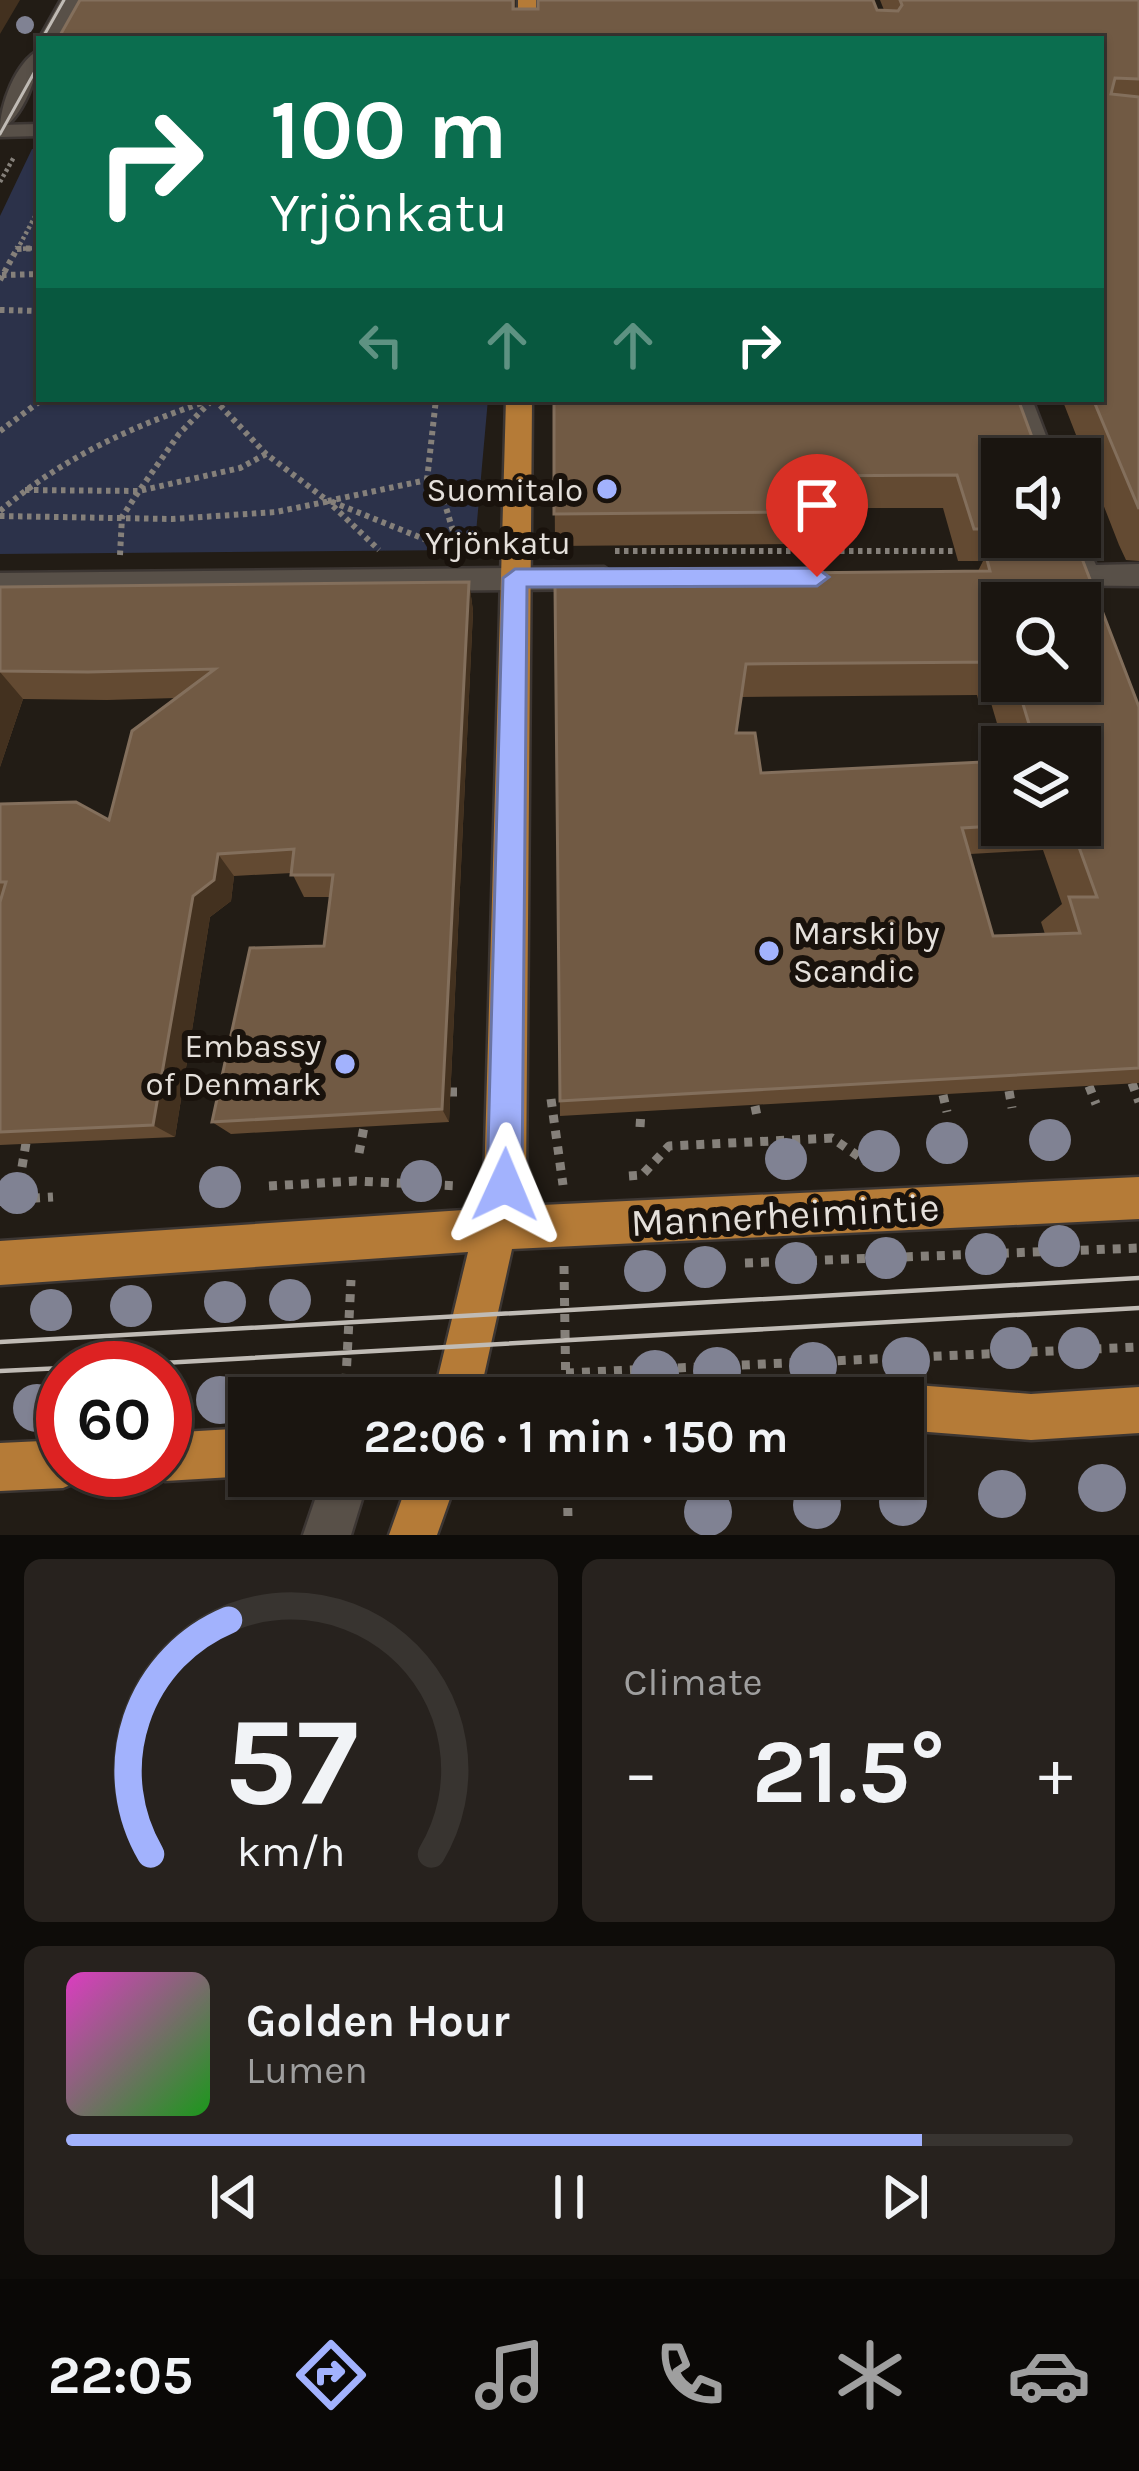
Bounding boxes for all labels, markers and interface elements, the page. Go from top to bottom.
text: 100 m [270,81,507,179]
icon: right [72,84,228,240]
text: Yrjönkatu [270,181,508,245]
icon: left [348,312,414,378]
icon: ahead [474,312,540,378]
icon: ahead [600,312,666,378]
icon: right [726,312,792,378]
map controls [981,438,1101,846]
button: sound [981,438,1101,558]
pin [766,454,868,577]
place label: Suomitalo [426,471,583,509]
icon: arrive [784,472,850,538]
marker: Suomitalo [594,476,620,502]
street label: Yrjönkatu [425,524,571,562]
button: search [981,582,1101,702]
button: layers [981,726,1101,846]
place label: Marski by Scandic [793,914,940,990]
marker: Marski by Scandic [756,938,782,964]
place label: Embassy of Denmark [146,1027,321,1103]
marker: Embassy of Denmark [332,1051,358,1077]
position arrow [442,1122,568,1248]
street label: Mannerheimintie [630,1184,940,1246]
speed limit sign: 60 [36,1341,192,1497]
text: 22:06 · 1 min · 150 m [364,1411,788,1463]
text: Climate [624,1659,763,1705]
text: 57 [223,1689,358,1834]
text: 21.5° [752,1719,945,1825]
text: − [624,1734,658,1812]
text: + [1038,1734,1073,1812]
text: km/h [236,1826,345,1876]
text: Golden Hour [246,1995,510,2047]
text: Lumen [246,2047,368,2093]
icon: previous [201,2164,267,2230]
icon: pause [536,2164,602,2230]
icon: next [872,2164,938,2230]
icon: directions [289,2333,373,2417]
icon: music [468,2333,552,2417]
icon: phone [648,2333,732,2417]
icon: climate [828,2333,912,2417]
icon: car [1007,2333,1091,2417]
text: 22:05 [48,2343,193,2407]

